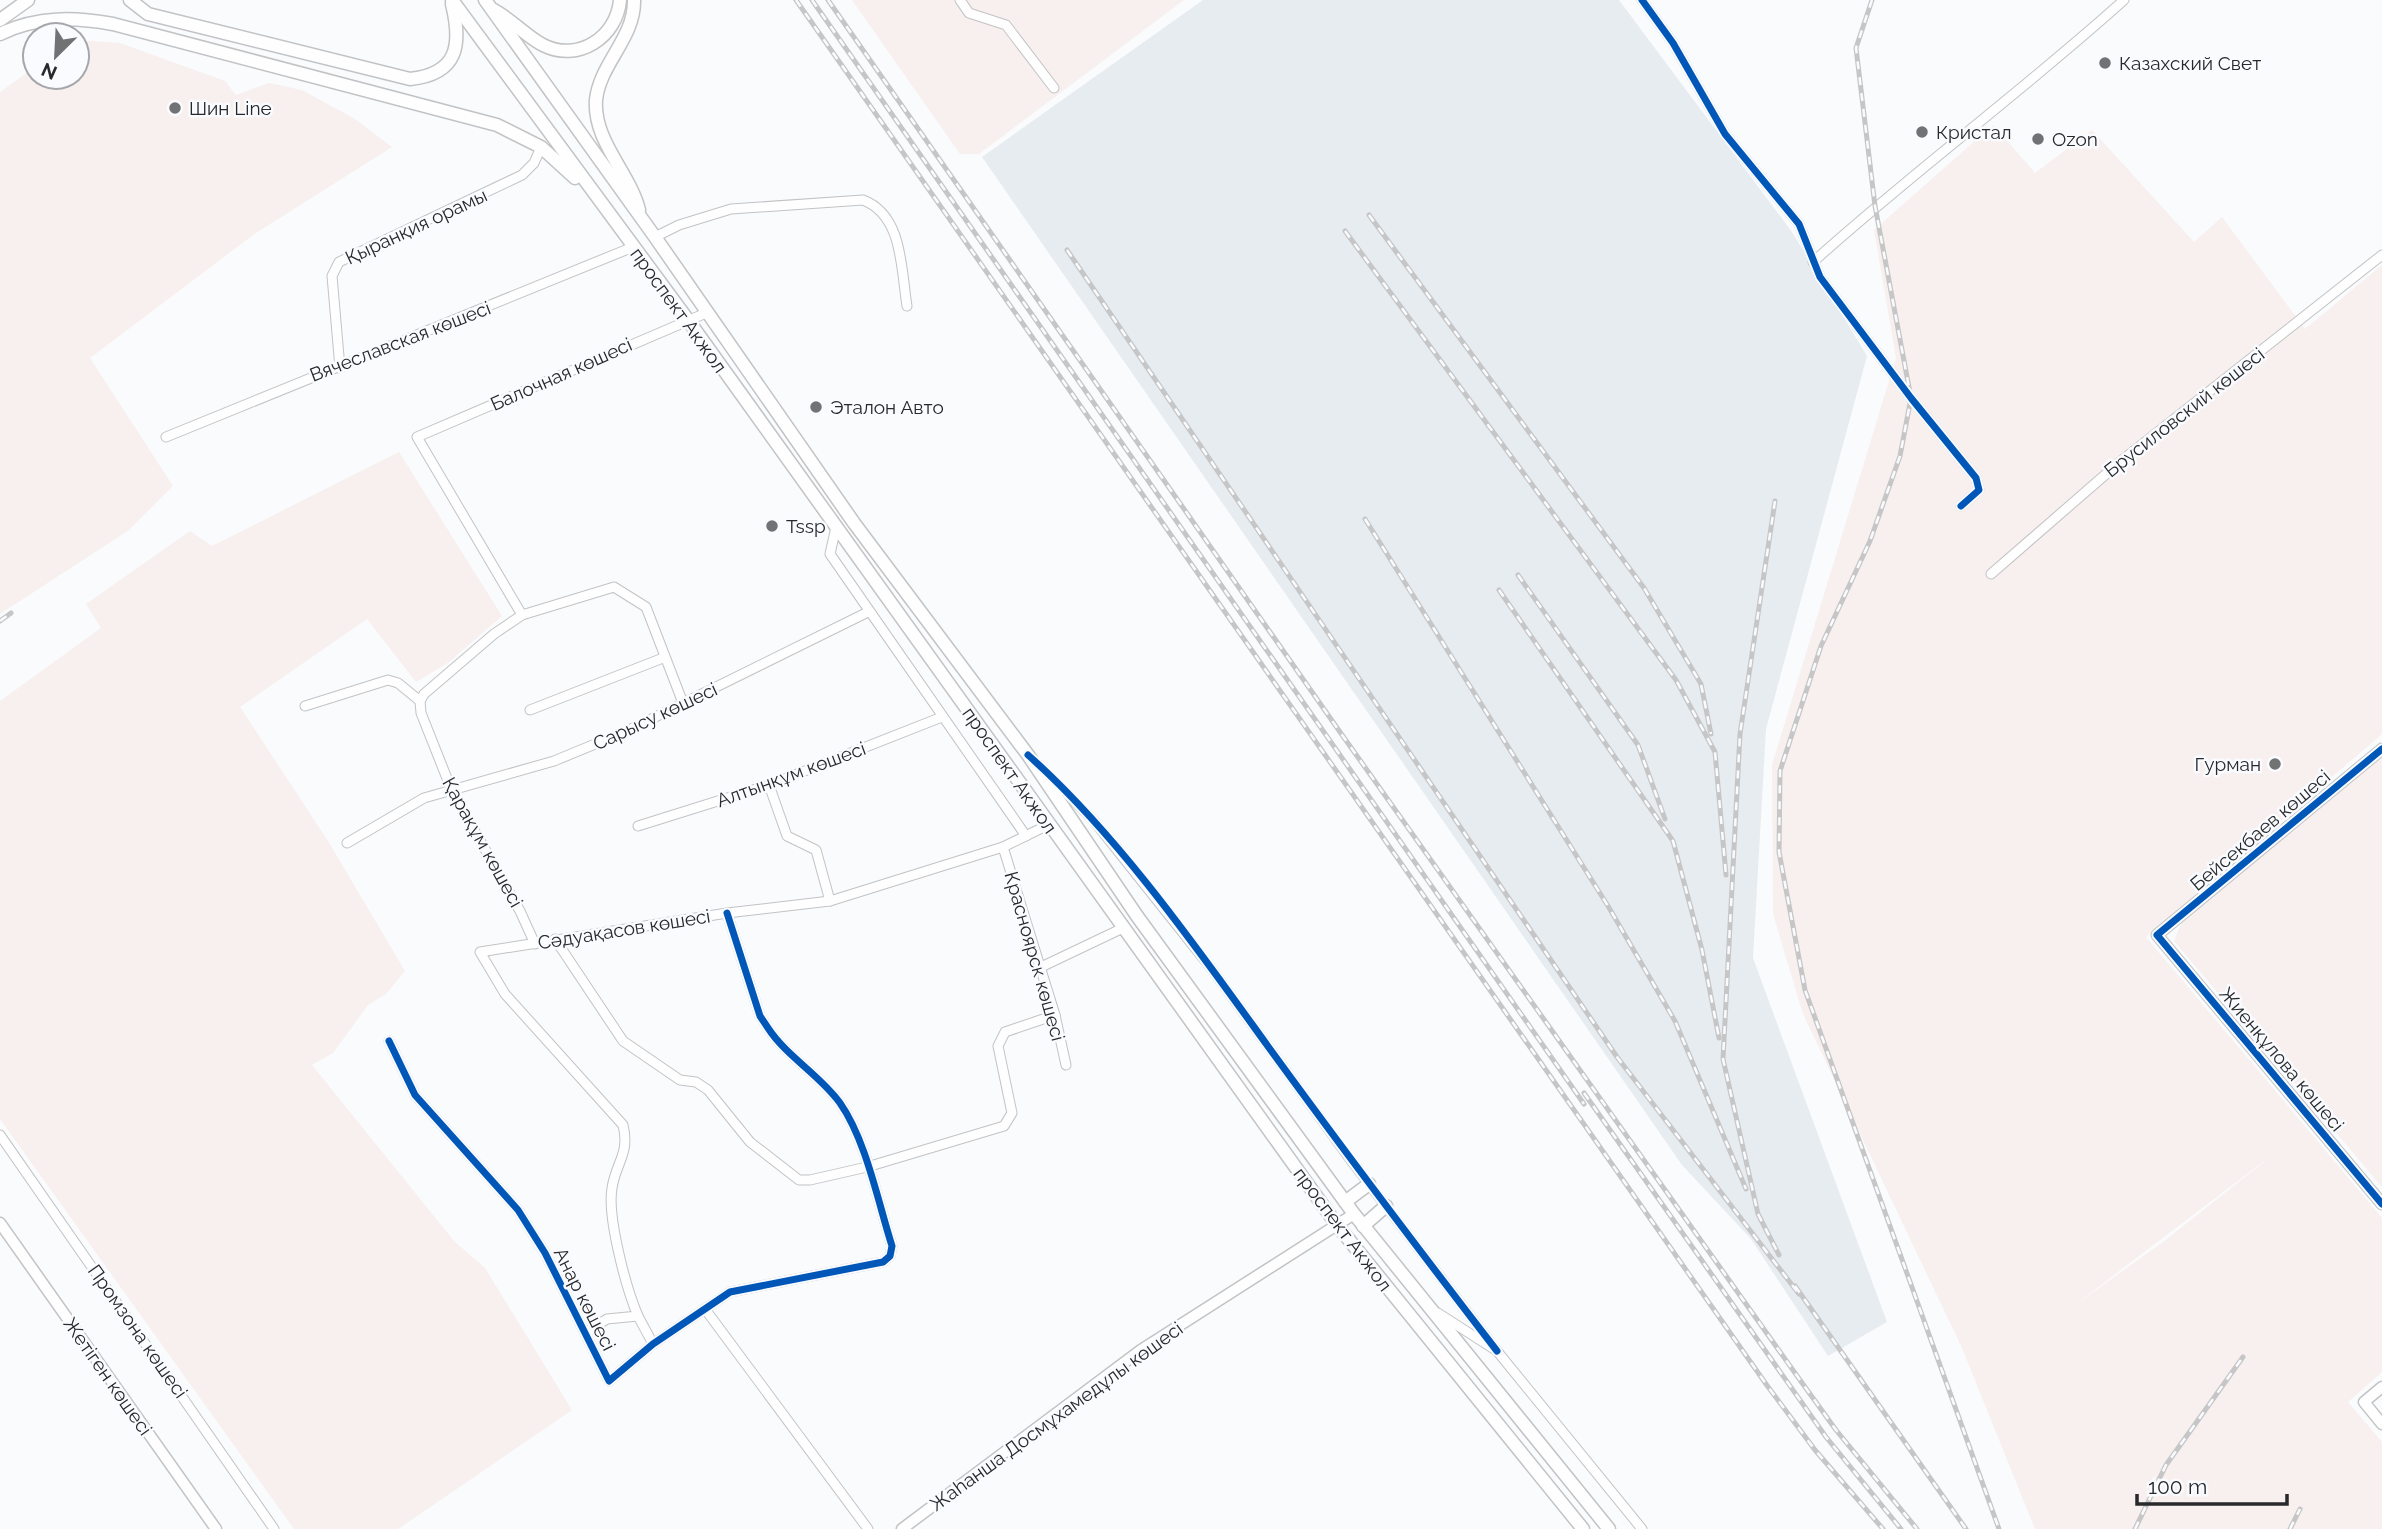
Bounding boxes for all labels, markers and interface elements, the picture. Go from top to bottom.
north arrow [21,21,91,91]
place label: Казахский Свет [2119,52,2261,74]
marker: Казахский Свет [2097,55,2113,71]
text: N [38,59,60,85]
place label: Шин Line [189,97,272,119]
marker: Шин Line [167,100,183,116]
place label: Кристал [1936,121,2012,143]
marker: Кристал [1914,124,1930,140]
place label: Ozon [2052,128,2098,150]
marker: Ozon [2030,131,2046,147]
street label: Қыранқия орамы [342,183,490,269]
street label: проспект Акжол [626,243,732,377]
street label: Вячеславская көшесі [306,296,494,386]
street label: Балочная көшесі [487,333,635,415]
street label: Брусиловский көшесі [2100,343,2268,481]
place label: Эталон Авто [830,396,944,418]
marker: Эталон Авто [808,399,824,415]
place label: Tssp [786,515,826,537]
marker: Tssp [764,518,780,534]
street label: Сарысу көшесі [589,678,721,754]
street label: проспект Акжол [958,703,1062,837]
street label: Алтынқұм көшесі [713,737,869,811]
place label: Гурман [2194,753,2261,775]
marker: Гурман [2267,756,2283,772]
street label: Бейсекбаев көшесі [2186,765,2334,895]
street label: Қарақұм көшесі [438,773,528,911]
street label: Красноярск көшесі [1000,869,1070,1043]
street label: Сәдуақасов көшесі [536,904,712,954]
street label: Жиенқұлова көшесі [2215,982,2349,1136]
street label: проспект Акжол [1289,1163,1397,1295]
street label: Анар көшесі [550,1244,620,1354]
street label: Промзона көшесі [84,1260,192,1402]
street label: Жетіген көшесі [59,1313,157,1439]
street label: Жаһанша Досмұхамедұлы көшесі [925,1317,1187,1515]
scale bar [2137,1462,2288,1506]
text: 100 m [2148,1474,2207,1499]

